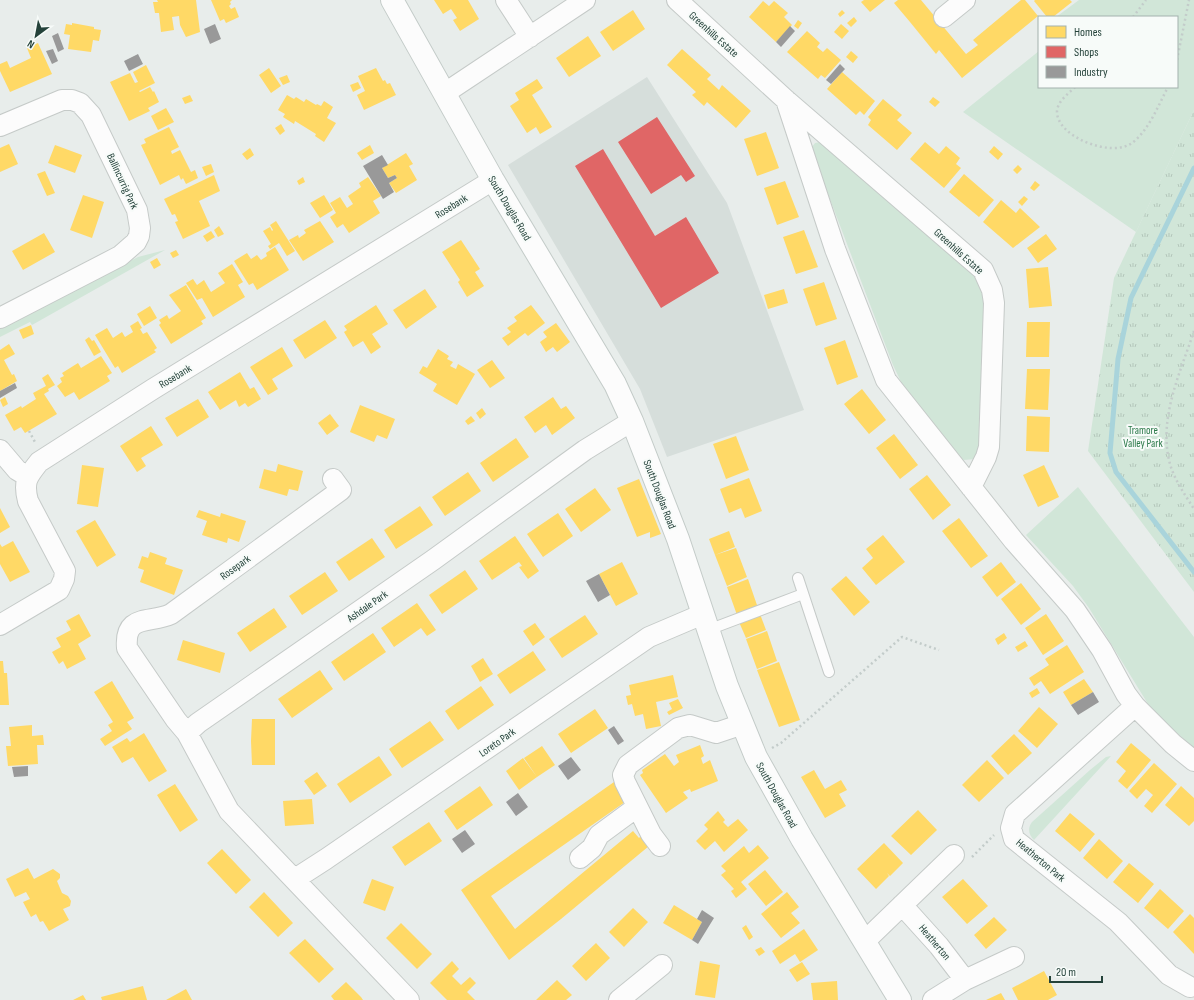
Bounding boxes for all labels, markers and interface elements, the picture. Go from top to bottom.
street label: Greenhills Estate [686,9,741,60]
north arrow [16,16,56,56]
legend [1038,16,1178,88]
text: Homes [1074,25,1102,40]
text: N [25,37,37,51]
text: Shops [1074,45,1099,60]
text: Industry [1074,65,1108,80]
street label: Ballincurrig Park [104,151,141,212]
street label: South Douglas Road [485,174,534,243]
street label: Rosebank [433,191,470,221]
street label: Greenhills Estate [931,226,986,277]
street label: Rosebank [157,361,195,391]
park label: Tramore Valley Park [1123,424,1163,450]
street label: South Douglas Road [640,458,679,531]
street label: Rosepark [218,552,254,583]
street label: Ashdale Park [344,587,391,626]
street label: Loreto Park [477,725,519,760]
street label: South Douglas Road [753,760,800,831]
street label: Heatherton Park [1013,836,1069,885]
street label: Heatherton [916,922,953,963]
scale bar [1050,958,1102,984]
text: 20 m [1056,965,1076,980]

